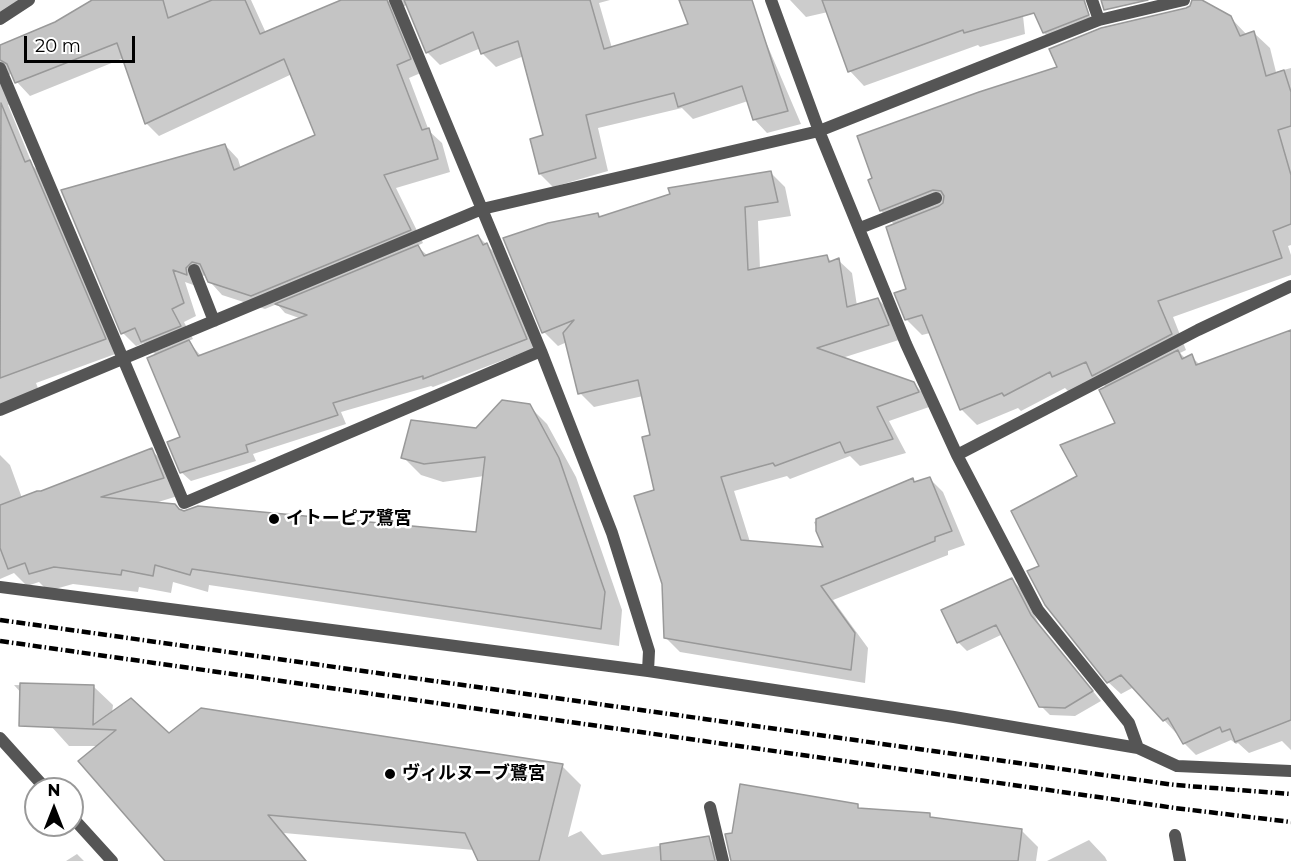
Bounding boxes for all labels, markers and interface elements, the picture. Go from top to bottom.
scale bar [27,24,138,62]
text: 20 m [35,35,81,57]
place label: イトーピア鷺宮 [286,508,412,530]
marker: イトーピア鷺宮 [267,512,281,526]
place label: ヴィルヌーブ鷺宮 [402,763,546,785]
marker: ヴィルヌーブ鷺宮 [383,767,397,781]
north arrow [24,777,84,837]
text: N [48,781,60,800]

